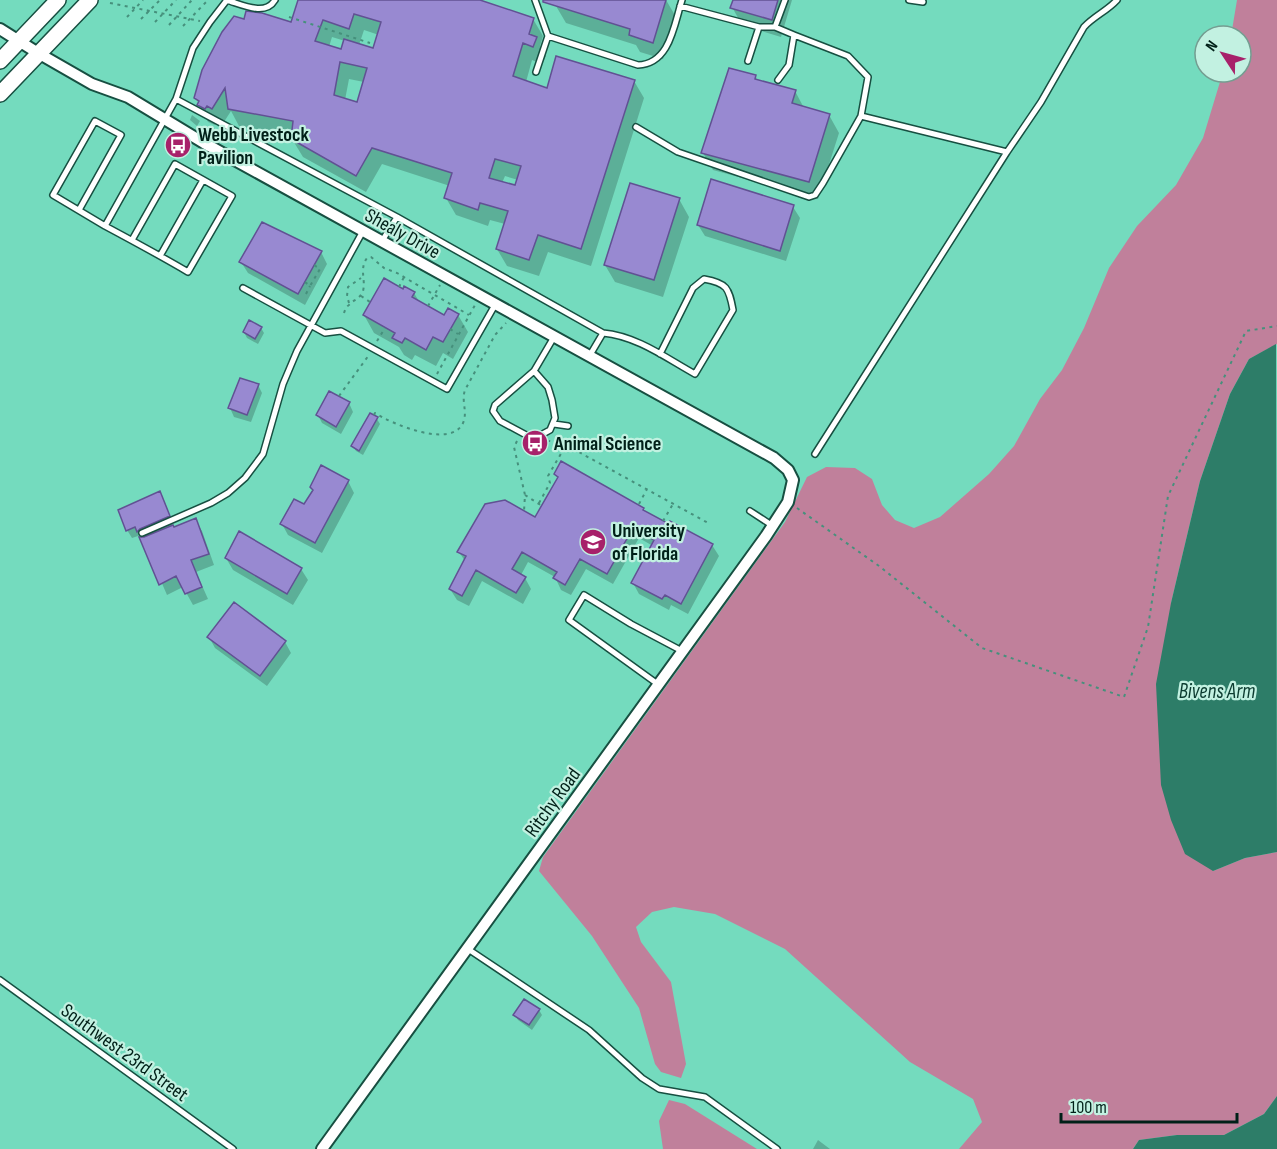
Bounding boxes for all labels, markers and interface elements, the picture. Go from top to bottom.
north arrow [1193,24,1253,84]
text: N [1202,37,1222,55]
place label: Webb Livestock Pavilion [198,123,310,170]
bus stop icon: Webb Livestock Pavilion [163,130,193,160]
street label: Shealy Drive [361,203,444,264]
bus stop icon: Animal Science [520,428,550,458]
place label: Animal Science [553,432,661,456]
place label: University of Florida [612,519,686,566]
school or university icon: University of Florida [578,527,608,557]
water label: Bivens Arm [1179,679,1255,704]
street label: Ritchy Road [520,763,586,842]
street label: Southwest 23rd Street [56,999,193,1107]
scale bar [1061,1086,1236,1124]
text: 100 m [1070,1097,1107,1118]

